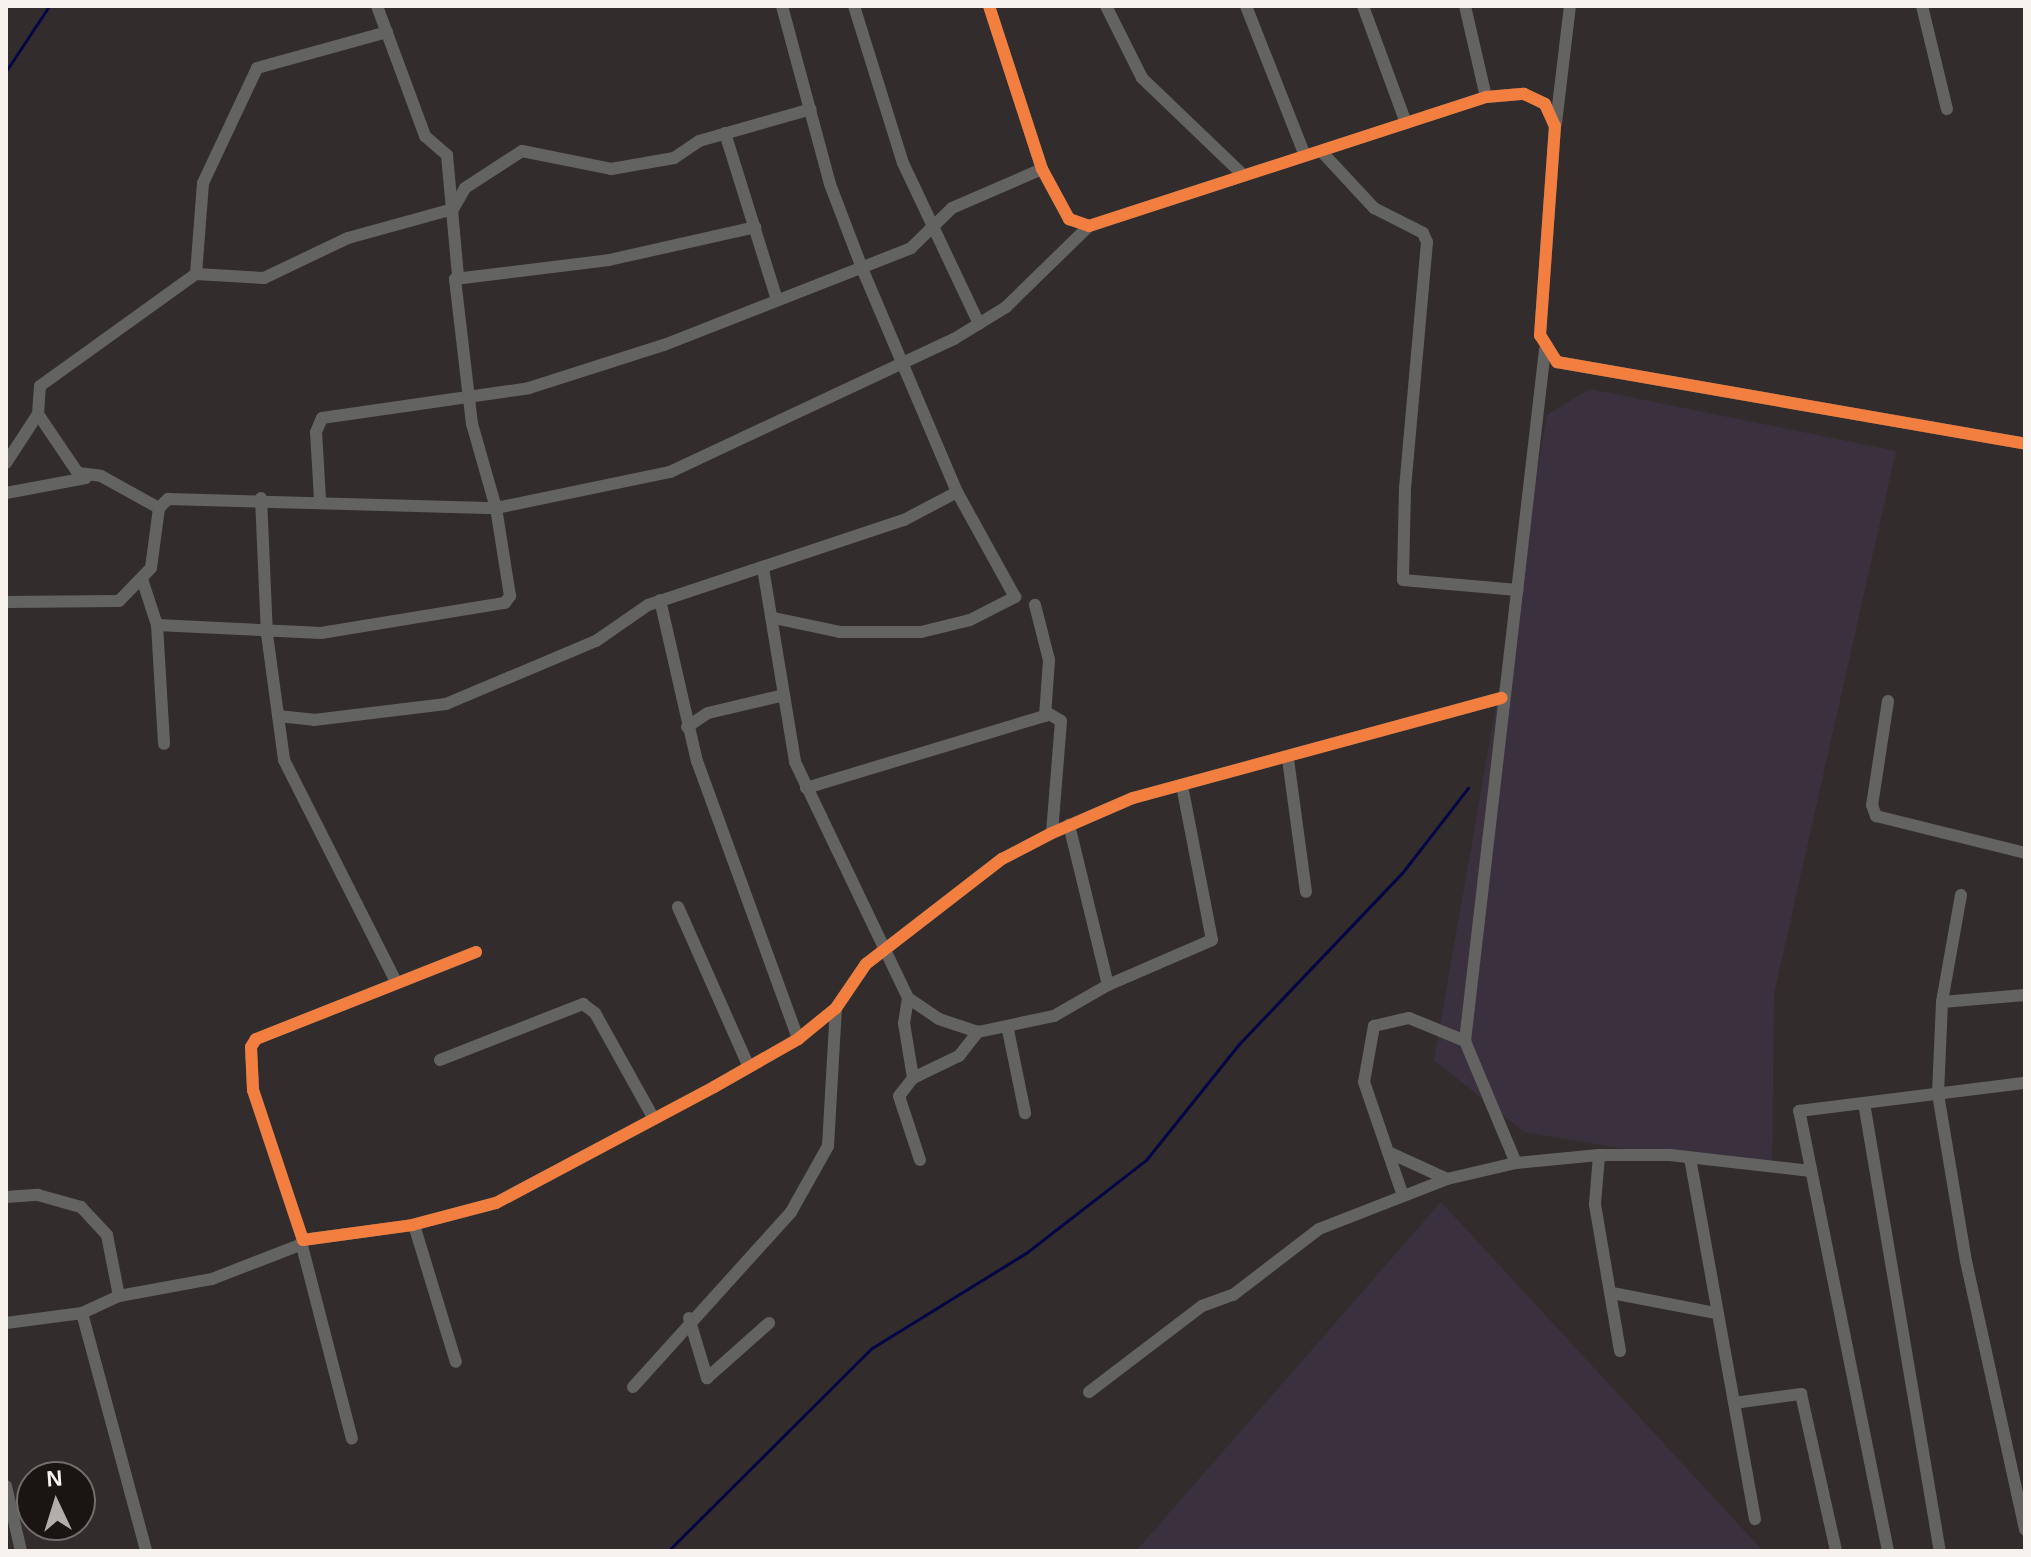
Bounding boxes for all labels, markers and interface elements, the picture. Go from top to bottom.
north arrow [16,1461,96,1541]
text: N [46,1466,63,1492]

